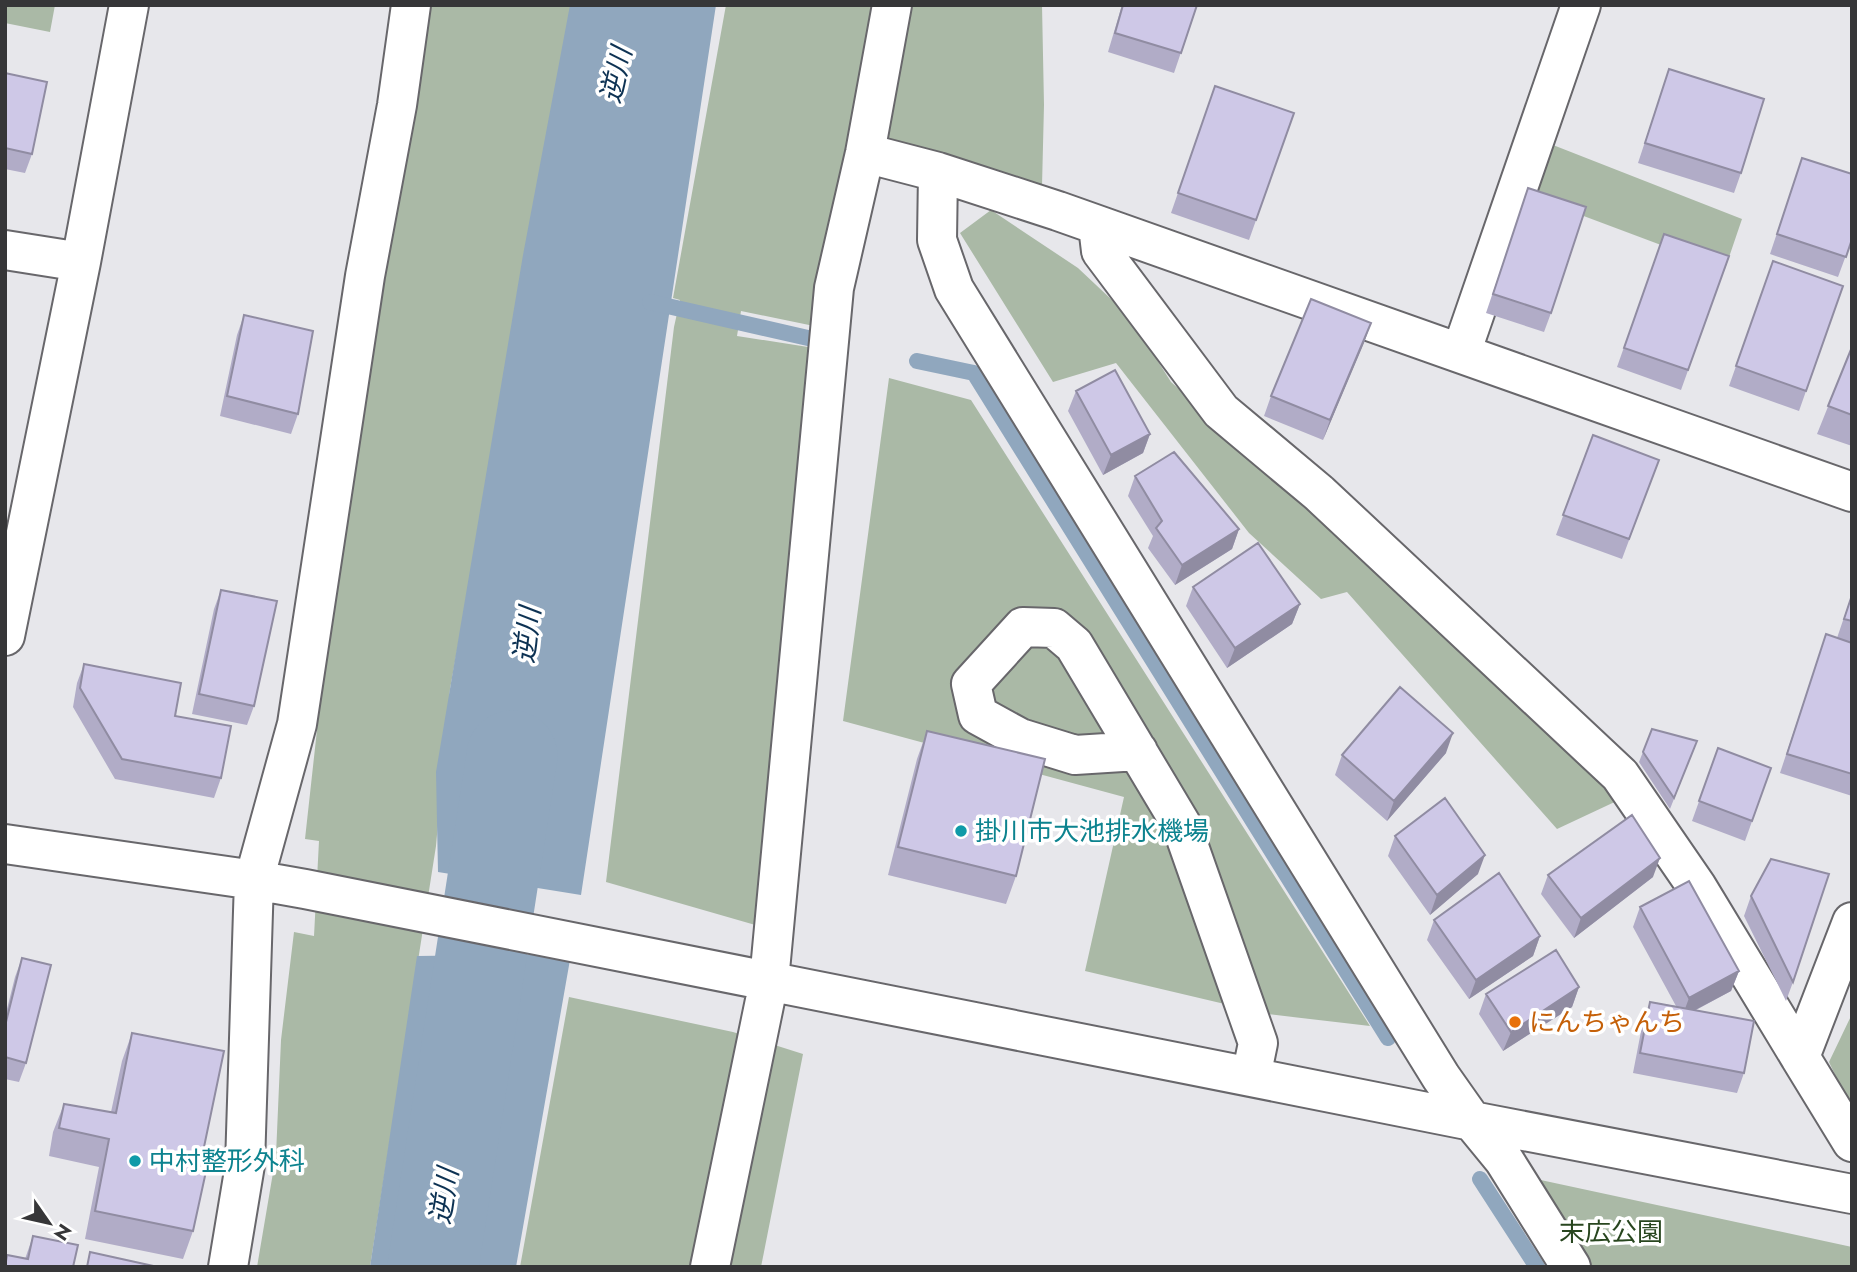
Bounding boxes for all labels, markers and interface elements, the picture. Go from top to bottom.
water label: 逆川 [590,40,643,107]
water label: 逆川 [503,602,551,665]
place label: 掛川市大池排水機場 [975,812,1209,850]
marker: 掛川市大池排水機場 [953,823,969,839]
place label: にんちゃんち [1529,1003,1685,1041]
marker: にんちゃんち [1507,1014,1523,1030]
place label: 中村整形外科 [149,1142,305,1180]
marker: 中村整形外科 [127,1153,143,1169]
water label: 逆川 [419,1162,469,1227]
north arrow [14,1188,84,1258]
park label: 末広公園 [1559,1213,1663,1251]
text: N [47,1218,78,1246]

